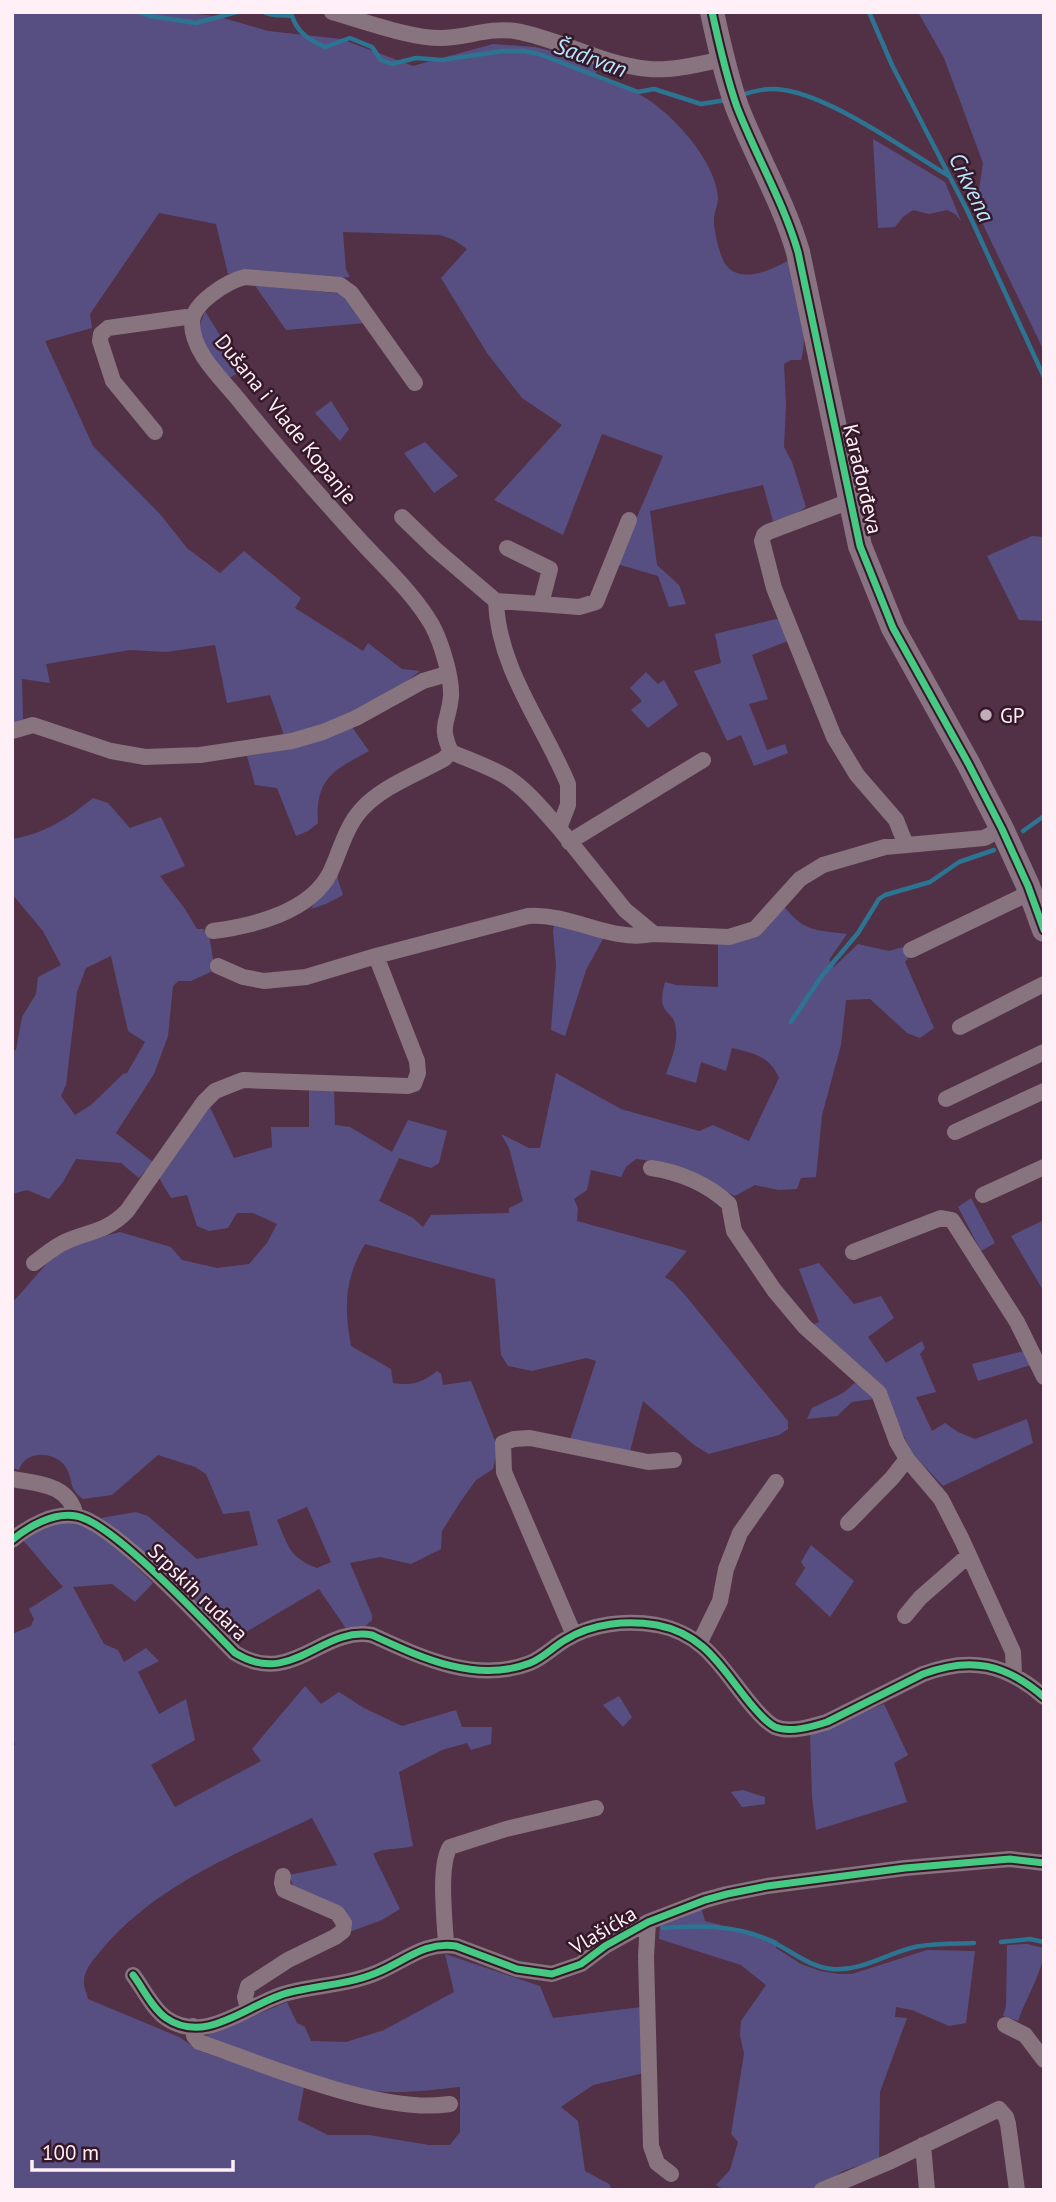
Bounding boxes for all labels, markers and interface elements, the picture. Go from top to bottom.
water label: Šadrvan [551,31,631,83]
water label: Crkvena [943,148,1001,226]
street label: Dušana i Vlade Kopanje [209,328,363,510]
street label: Karađorđeva [837,421,889,537]
place label: GP [1000,702,1025,729]
marker: GP [978,707,994,723]
street label: Srpskih rudara [142,1537,254,1647]
street label: Vlašićka [564,1900,641,1961]
scale bar [32,2128,233,2172]
text: 100 m [42,2139,99,2166]

